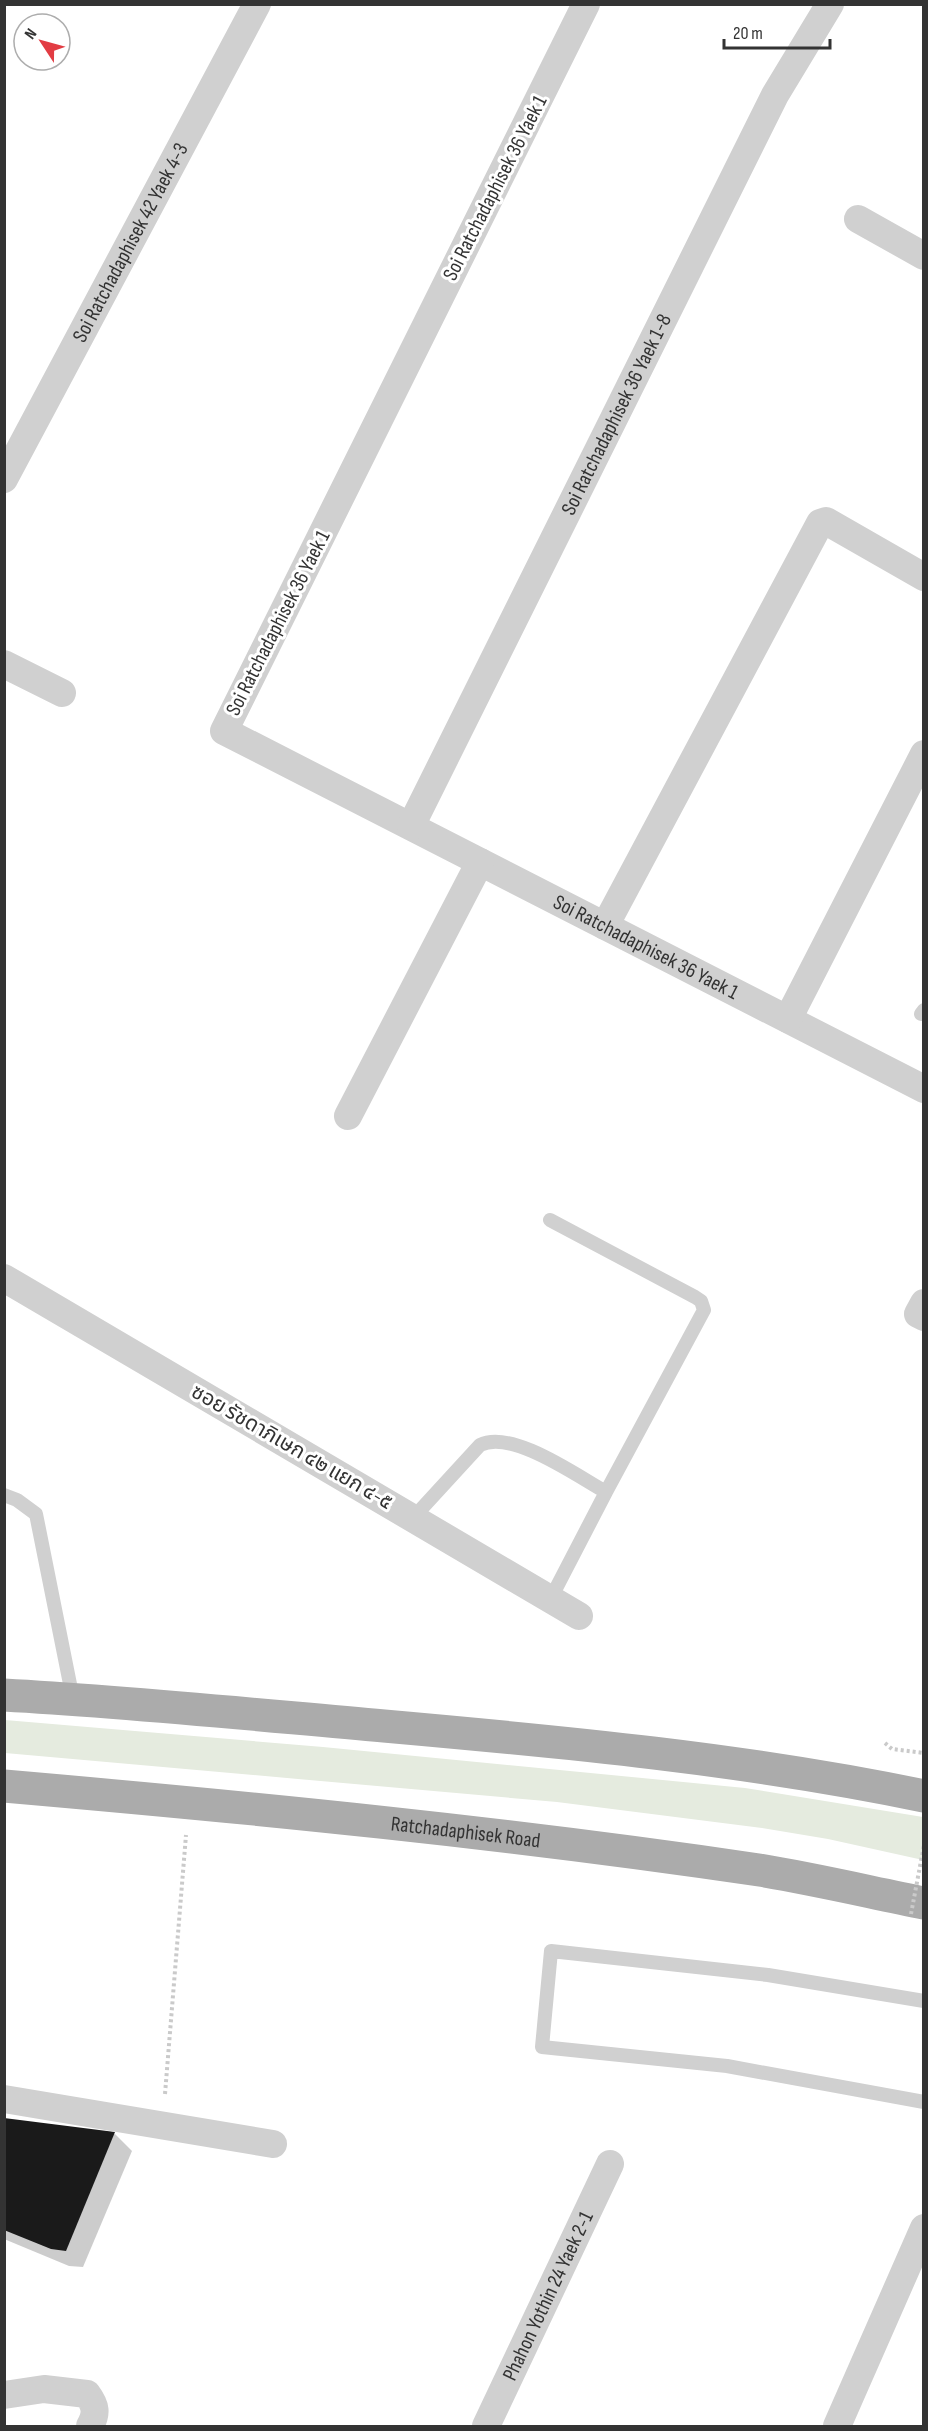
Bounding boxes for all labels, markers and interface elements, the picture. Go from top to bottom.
north arrow [12,12,72,72]
scale bar [724,12,830,50]
text: 20 m [733,23,763,44]
text: N [21,25,41,43]
street label: Soi Ratchadaphisek 36 Yaek 1 [437,91,553,285]
street label: Soi Ratchadaphisek 42 Yaek 4-3 [67,139,193,346]
street label: Soi Ratchadaphisek 36 Yaek 1-8 [555,310,677,519]
street label: Soi Ratchadaphisek 36 Yaek 1 [220,526,336,720]
street label: Soi Ratchadaphisek 36 Yaek 1 [549,889,743,1005]
street label: ซอย รัชดาภิเษก ๔๒ แยก ๔-๕ [187,1379,397,1515]
street label: Ratchadaphisek Road [390,1811,542,1853]
street label: Phahon Yothin 24 Yaek 2-1 [497,2207,599,2384]

